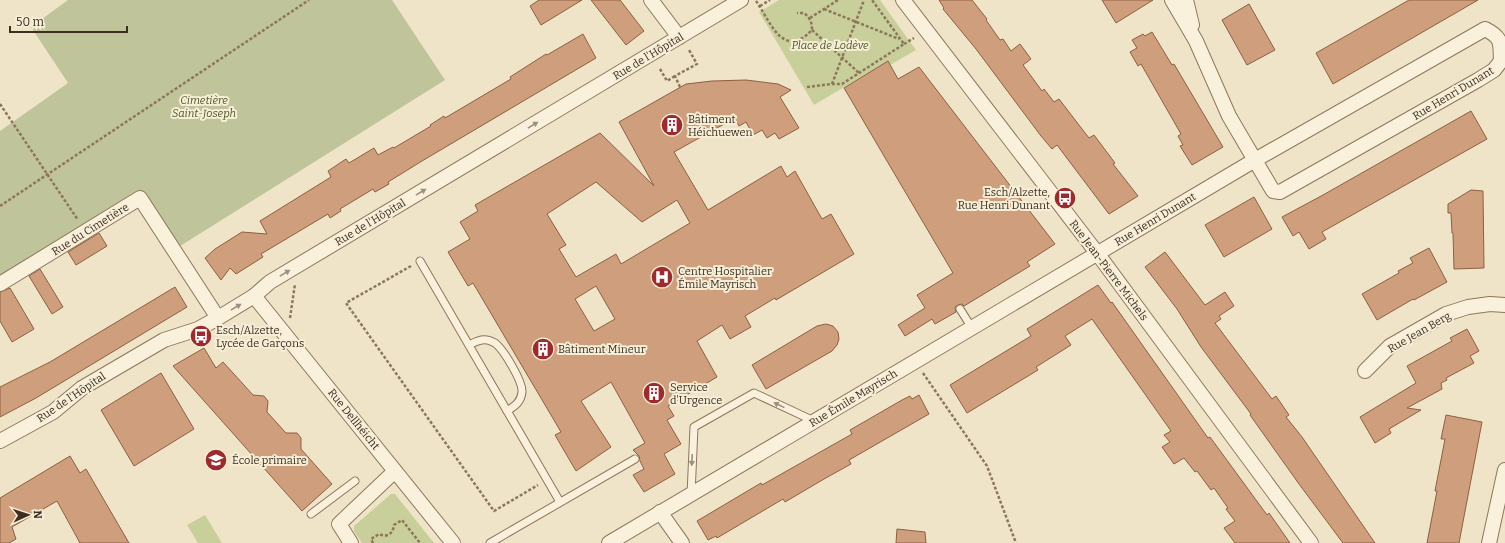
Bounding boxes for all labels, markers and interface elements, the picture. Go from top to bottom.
scale bar [10,8,127,34]
text: 50 m [16,15,45,29]
street label: Rue de l'Hôpital [611,30,686,83]
park label: Place de Lodève [791,39,869,52]
street label: Rue Henri Dunant [1410,64,1496,123]
park label: Cimetière Saint-Joseph [172,94,236,120]
building icon: Bâtiment Héichuewen [659,112,685,138]
place label: Bâtiment Héichuewen [688,113,752,139]
one-way arrow [528,121,538,129]
bus stop icon: Esch/Alzette, Rue Henri Dunant [1052,185,1078,211]
place label: Esch/Alzette, Rue Henri Dunant [958,186,1050,212]
one-way arrow [415,188,427,195]
street label: Rue Henri Dunant [1112,190,1198,249]
street label: Rue de l'Hôpital [333,196,408,249]
street label: Rue du Cimetière [49,201,131,258]
street label: Rue Jean-Pierre Michels [1066,217,1151,323]
hospital icon: Centre Hospitalier Émile Mayrisch [649,264,675,290]
place label: Centre Hospitalier Émile Mayrisch [678,265,772,291]
one-way arrow [279,269,291,276]
one-way arrow [231,303,241,311]
street label: Rue Jean Berg [1385,309,1453,356]
bus stop icon: Esch/Alzette, Lycée de Garçons [188,323,214,349]
place label: Esch/Alzette, Lycée de Garçons [216,324,304,350]
building icon: Bâtiment Mineur [530,336,556,362]
place label: Bâtiment Mineur [558,343,646,356]
street label: Rue Émile Mayrisch [806,366,900,430]
street label: Rue de l'Hôpital [34,370,108,425]
building icon: Service d'Urgence [641,380,667,406]
place label: Service d'Urgence [670,381,722,407]
street label: Rue Dellhéicht [325,386,382,452]
one-way arrow [773,402,785,408]
school or university icon: École primaire [203,447,229,473]
place label: École primaire [232,453,307,467]
one-way arrow [689,454,696,466]
north arrow [8,495,48,535]
text: N [31,510,44,520]

